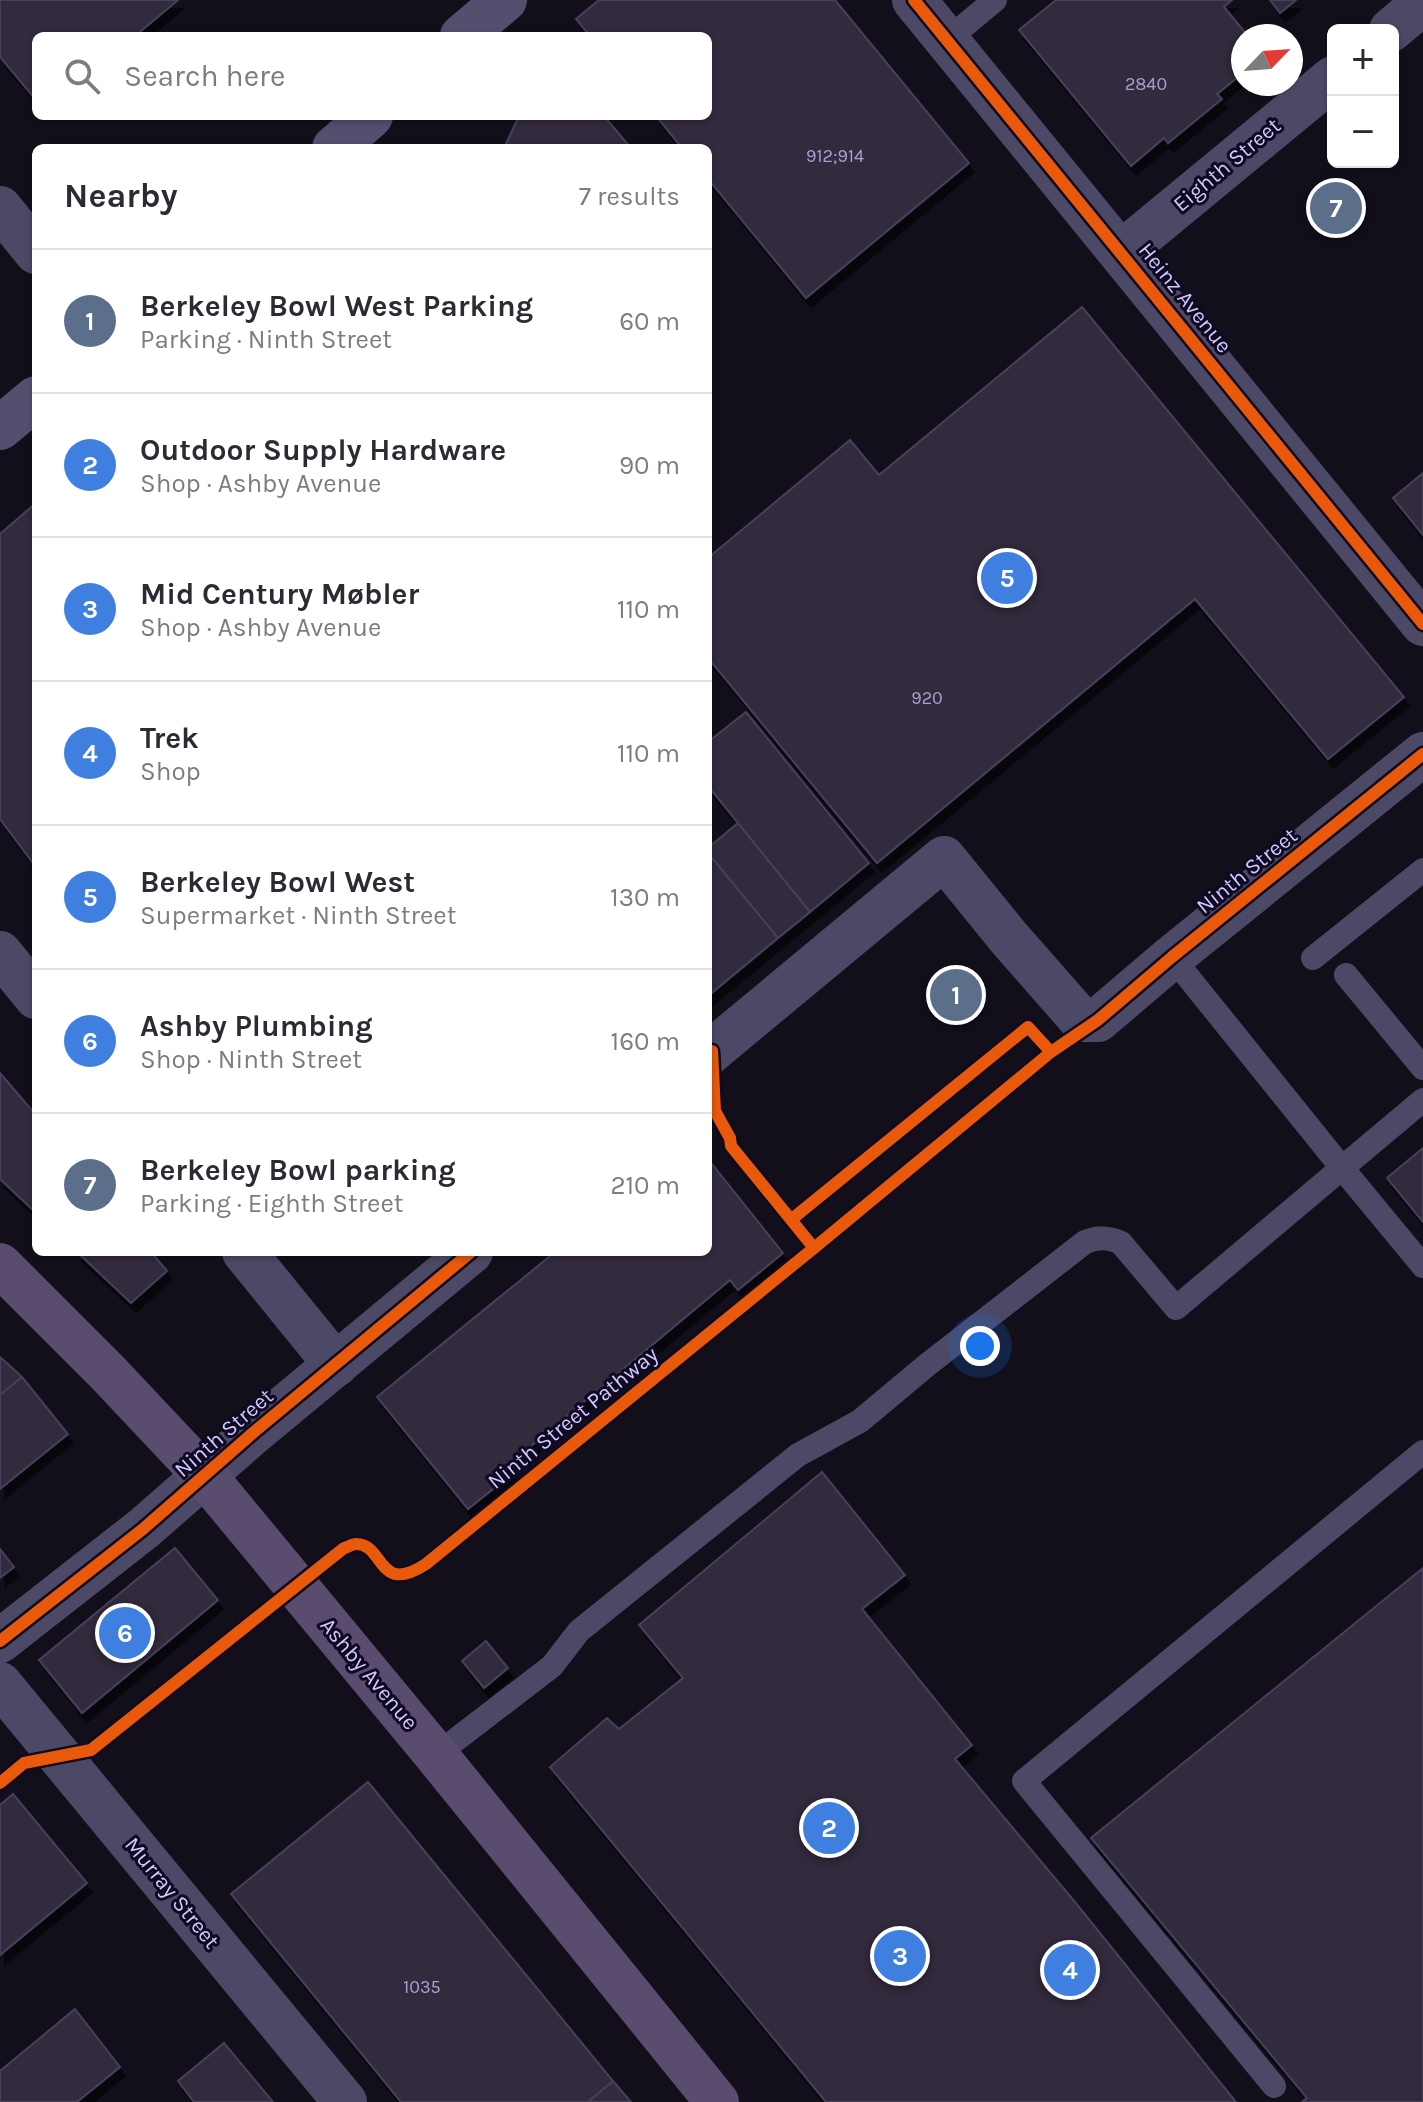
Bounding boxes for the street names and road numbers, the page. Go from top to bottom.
street label: Eighth Street [1168,113,1286,217]
street label: Heinz Avenue [1133,238,1237,358]
street label: Ninth Street [1191,822,1303,920]
street label: Ninth Street Pathway [483,1341,663,1495]
street label: Ninth Street [169,1383,279,1483]
street label: Ashby Avenue [315,1613,423,1735]
street label: Murray Street [119,1832,225,1954]

